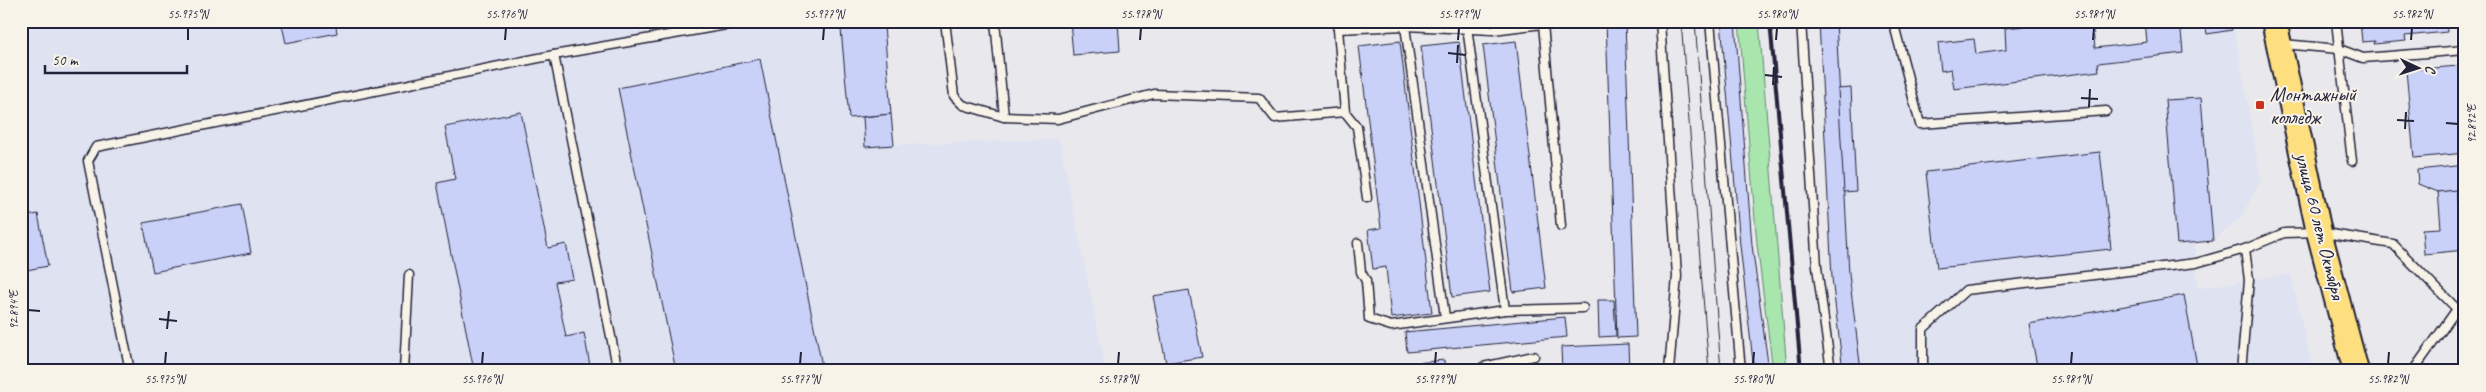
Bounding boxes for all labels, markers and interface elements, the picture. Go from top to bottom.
text: 55.975°N [168,6,210,22]
text: 55.976°N [486,6,528,22]
text: 55.977°N [804,6,846,22]
text: 55.978°N [1121,6,1163,22]
text: 55.979°N [1439,6,1481,22]
text: 55.980°N [1757,6,1799,22]
text: 55.981°N [2074,6,2116,22]
text: 55.982°N [2392,6,2434,22]
scale bar [45,42,188,74]
north arrow [2394,42,2444,92]
text: 50 m [52,51,79,70]
text: С [2422,65,2439,75]
place label: Монтажный колледж [2270,82,2358,130]
marker: Монтажный колледж [2254,99,2266,111]
text: 92.892°E [2464,103,2480,144]
street label: улица 60 лет Октября [2289,149,2351,304]
text: 92.894°E [6,289,22,330]
text: 55.975°N [145,371,187,387]
text: 55.976°N [462,371,504,387]
text: 55.977°N [780,371,822,387]
text: 55.978°N [1098,371,1140,387]
text: 55.979°N [1415,371,1457,387]
text: 55.980°N [1733,371,1775,387]
text: 55.981°N [2051,371,2093,387]
text: 55.982°N [2368,371,2410,387]

